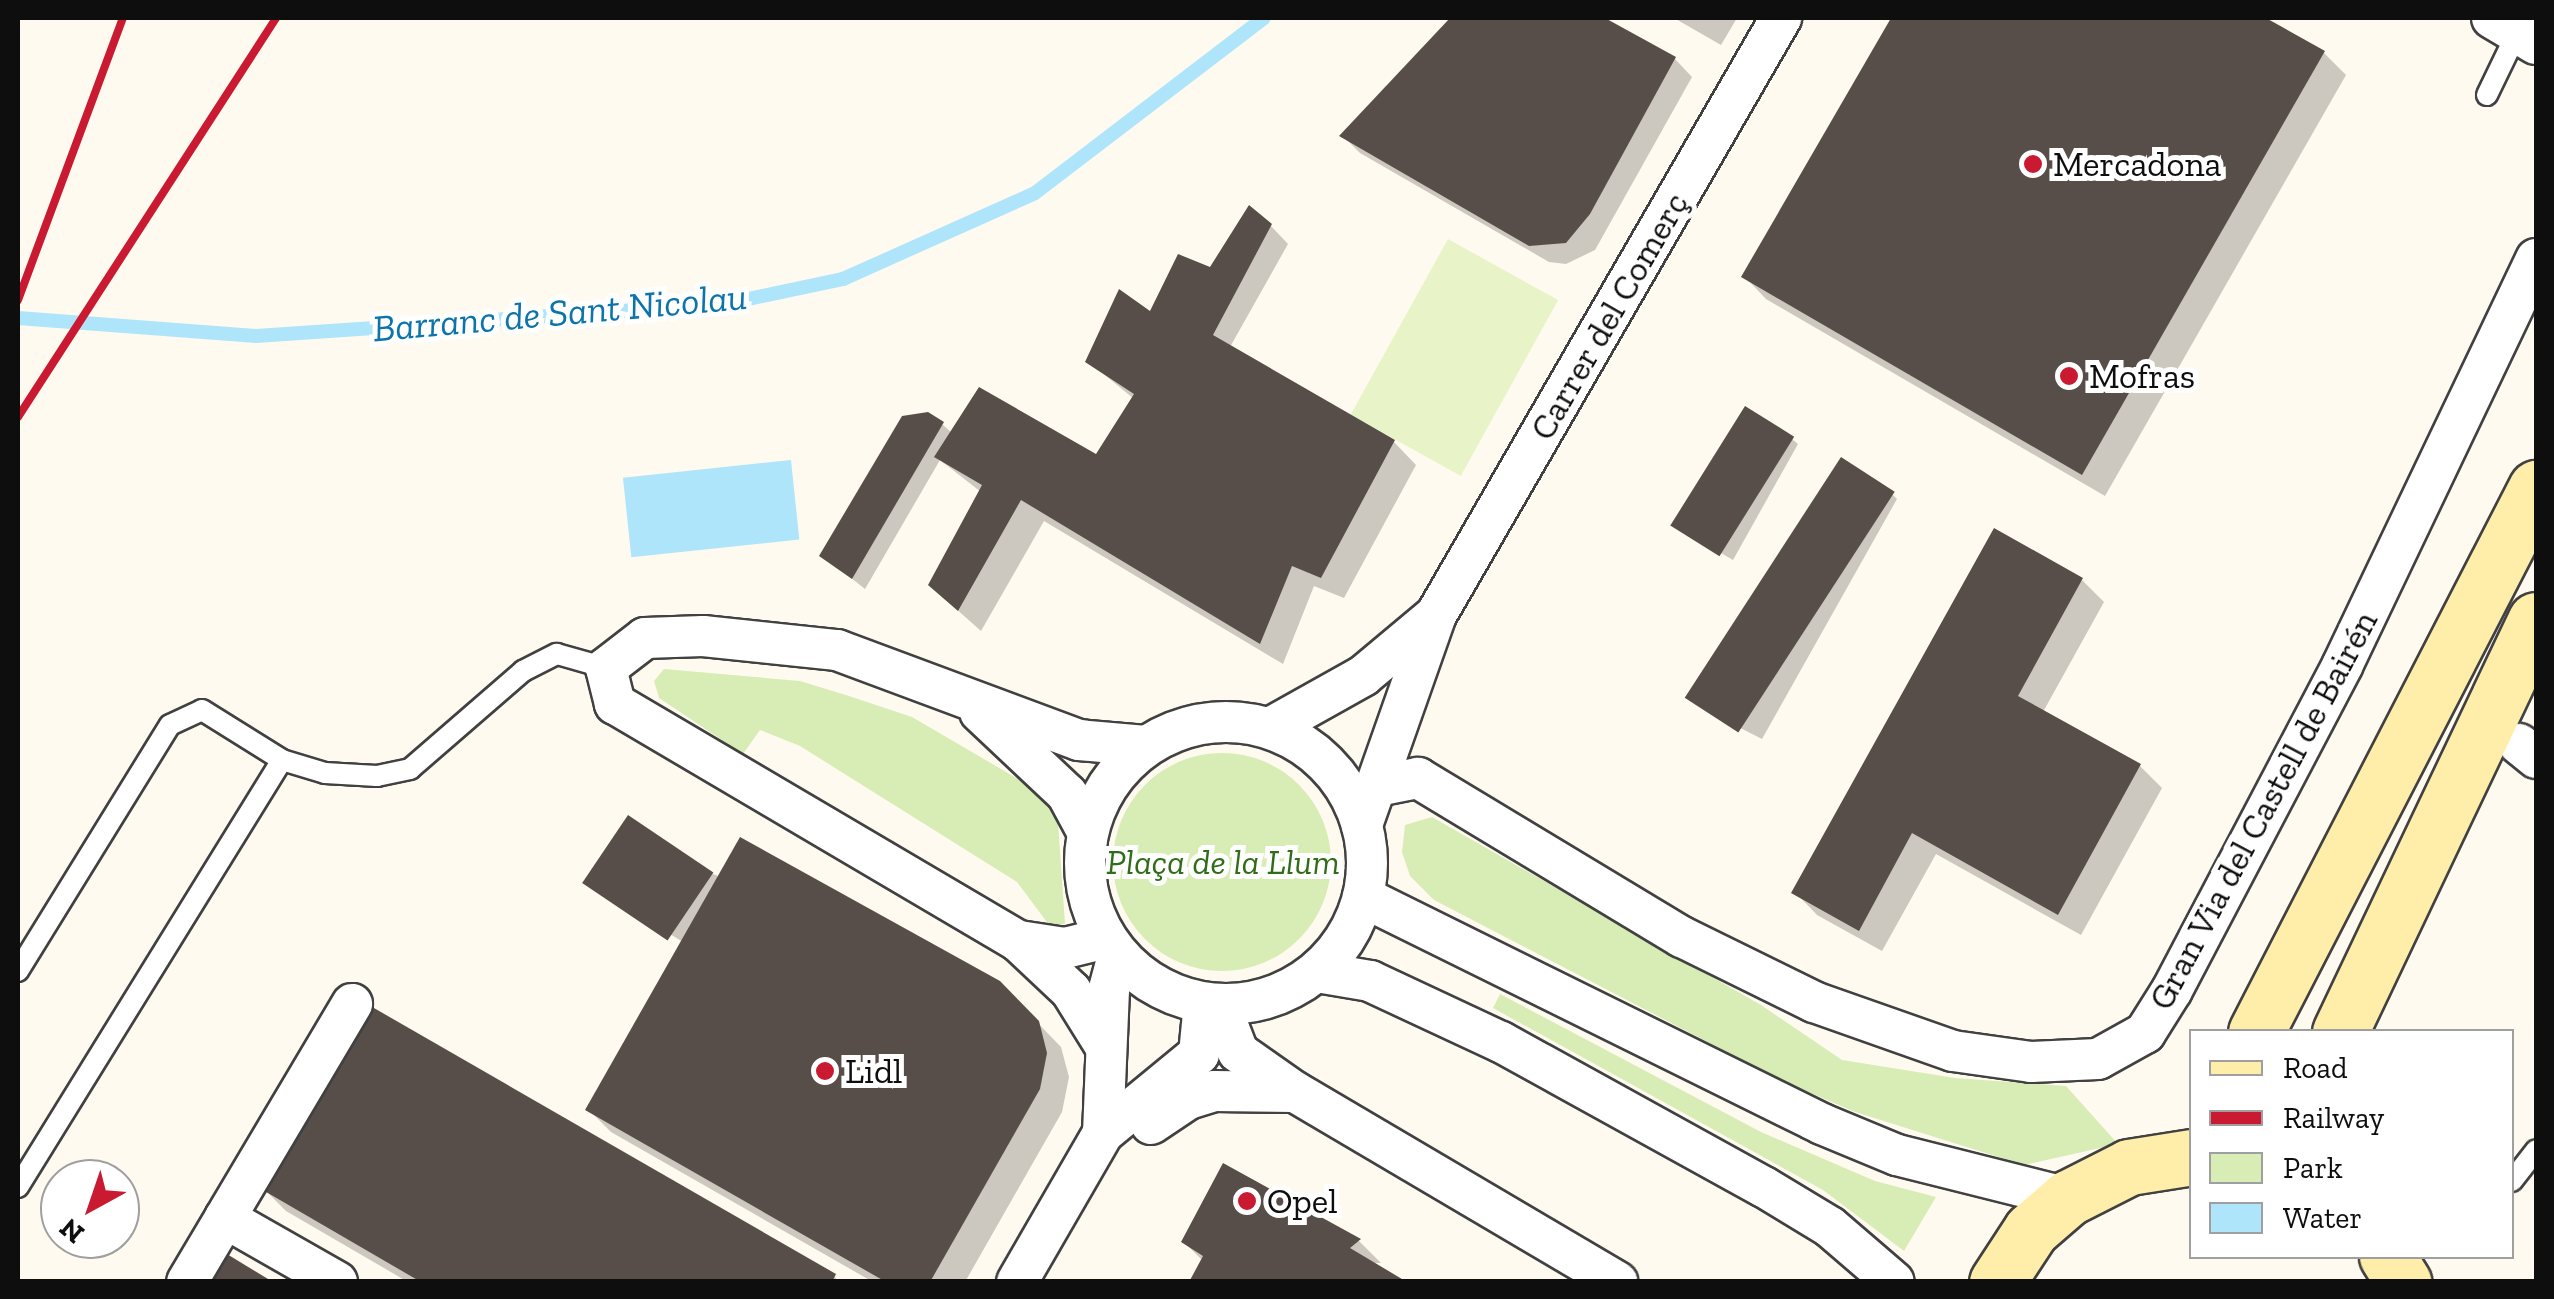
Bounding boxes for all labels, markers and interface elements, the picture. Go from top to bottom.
place label: Mercadona [2053,143,2221,185]
marker: Mercadona [2022,153,2044,175]
street label: Carrer del Comerç [1521,185,1697,447]
water label: Barranc de Sant Nicolau [371,274,749,352]
place label: Mofras [2089,355,2195,397]
marker: Mofras [2058,365,2080,387]
street label: Gran Via del Castell de Bairén [2140,603,2386,1017]
park label: Plaça de la Llum [1106,841,1340,883]
legend [2189,1029,2514,1259]
place label: Lidl [845,1050,902,1092]
text: Road [2283,1050,2348,1086]
marker: Lidl [814,1060,836,1082]
text: Railway [2283,1100,2384,1136]
text: Park [2283,1150,2343,1186]
north arrow [40,1159,140,1259]
place label: Opel [1267,1180,1338,1222]
marker: Opel [1236,1190,1258,1212]
text: Water [2283,1200,2362,1236]
text: N [53,1211,90,1250]

